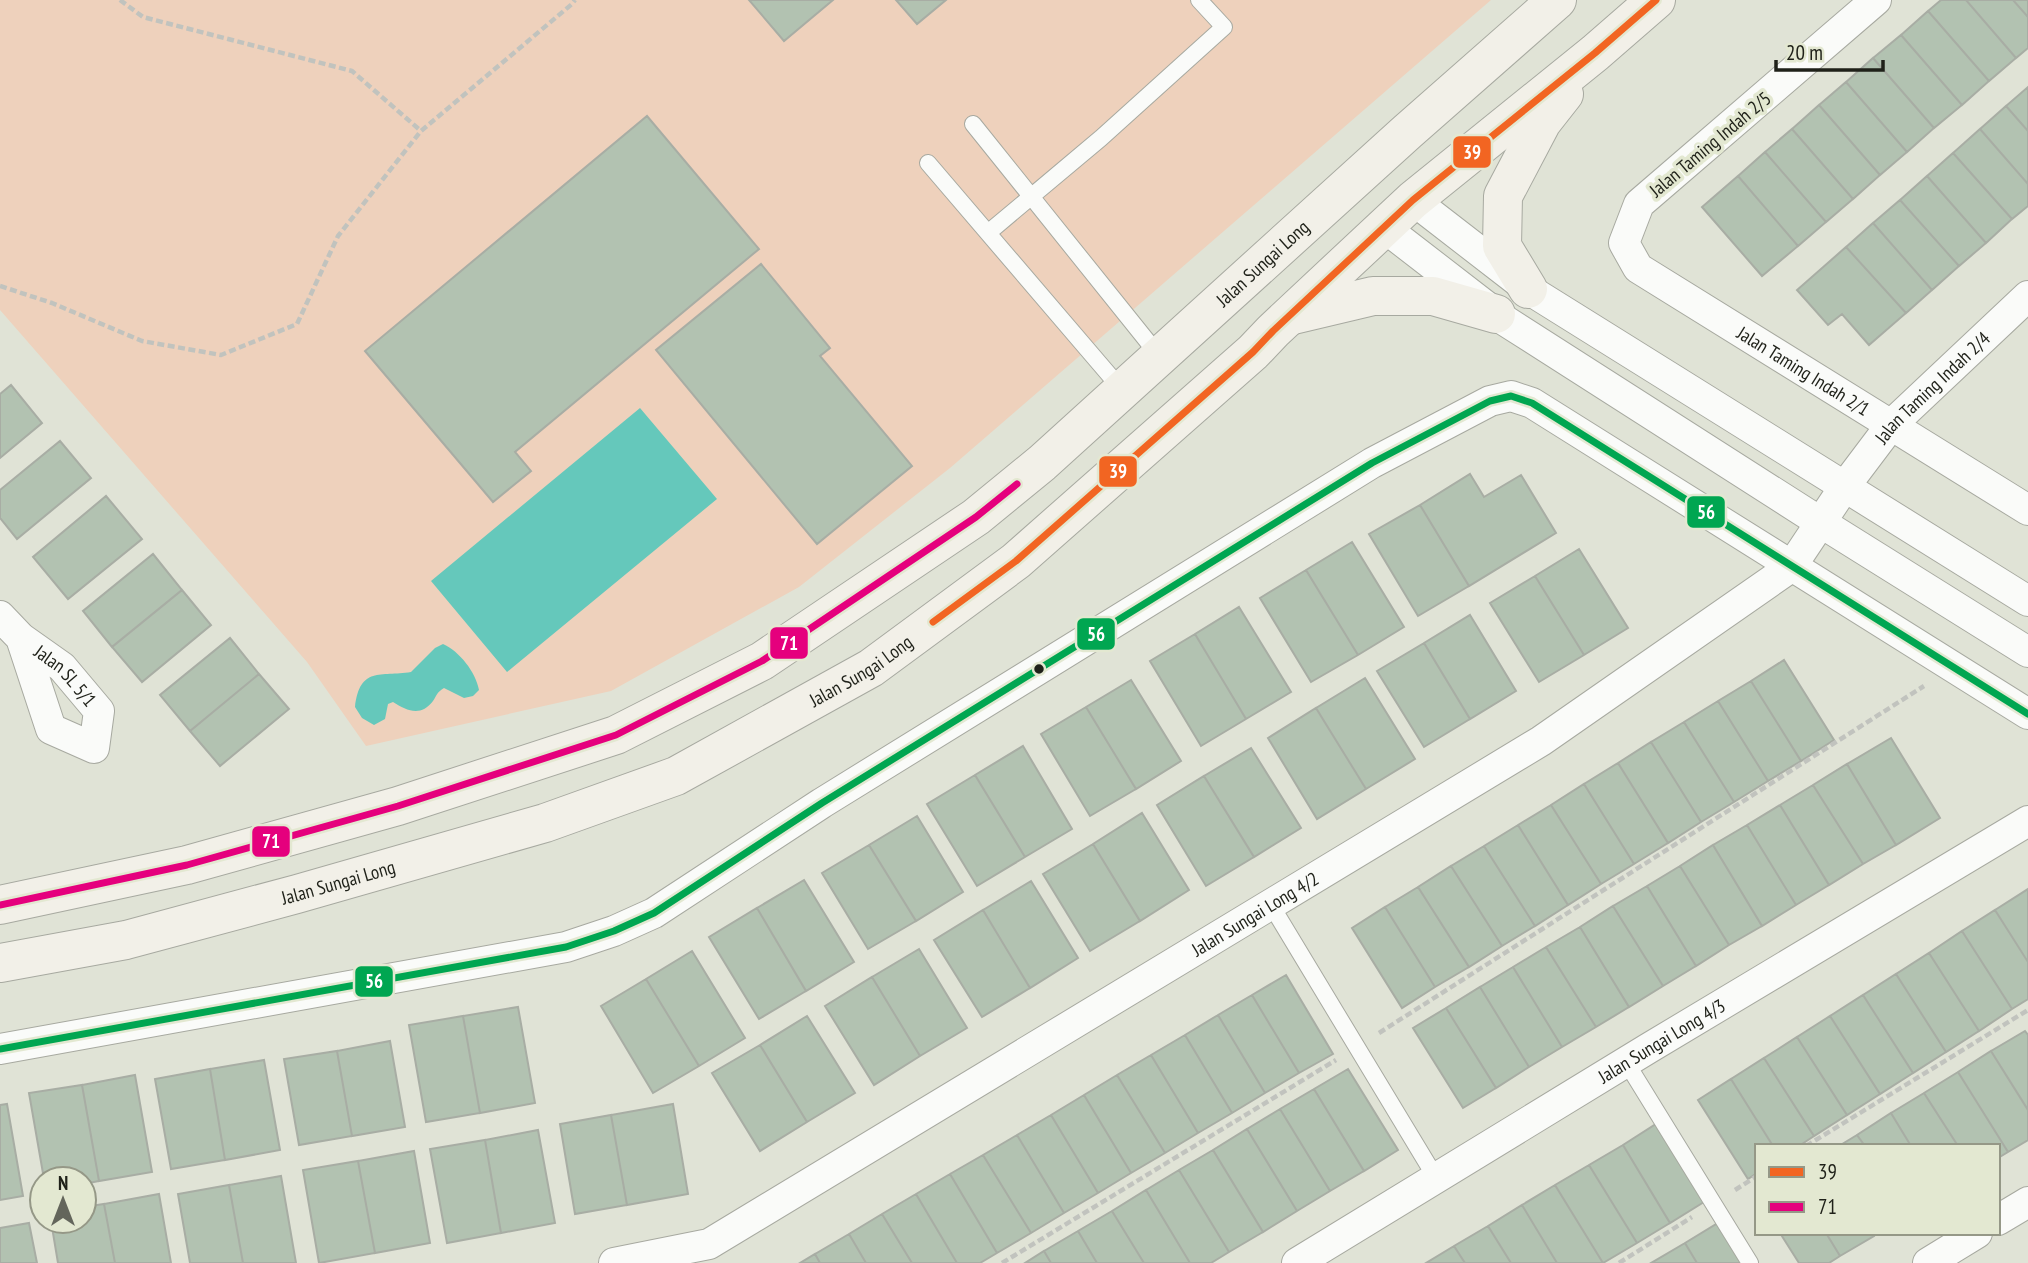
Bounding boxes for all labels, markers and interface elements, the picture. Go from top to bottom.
scale bar [1776,28,1883,72]
text: 20 m [1786,39,1823,66]
street label: Jalan Taming Indah 2/5 [1644,86,1776,202]
line badge: 39 [1452,135,1492,169]
text: 39 [1463,140,1481,164]
street label: Jalan Sungai Long [1210,215,1314,312]
street label: Jalan Taming Indah 2/1 [1732,320,1874,421]
street label: Jalan Taming Indah 2/4 [1869,326,1995,449]
line badge: 39 [1098,455,1138,488]
text: 39 [1109,459,1127,483]
line badge: 56 [1686,495,1726,529]
text: 56 [1697,500,1715,524]
line badge: 56 [1076,617,1116,651]
text: 56 [1087,622,1105,646]
line badge: 71 [769,626,809,660]
street label: Jalan Sungai Long [804,630,917,712]
text: 71 [780,631,798,655]
street label: Jalan SL 5/1 [29,639,102,711]
unlabelled marker [1032,662,1046,676]
line badge: 71 [251,825,291,858]
text: 71 [262,829,280,853]
street label: Jalan Sungai Long [278,855,398,910]
street label: Jalan Sungai Long 4/2 [1186,866,1323,962]
line badge: 56 [354,965,394,998]
text: 56 [365,969,383,993]
street label: Jalan Sungai Long 4/3 [1593,993,1729,1089]
legend [1755,1144,2000,1235]
text: 39 [1818,1158,1837,1185]
north arrow [28,1165,98,1235]
text: N [58,1171,68,1195]
text: 71 [1818,1193,1837,1220]

